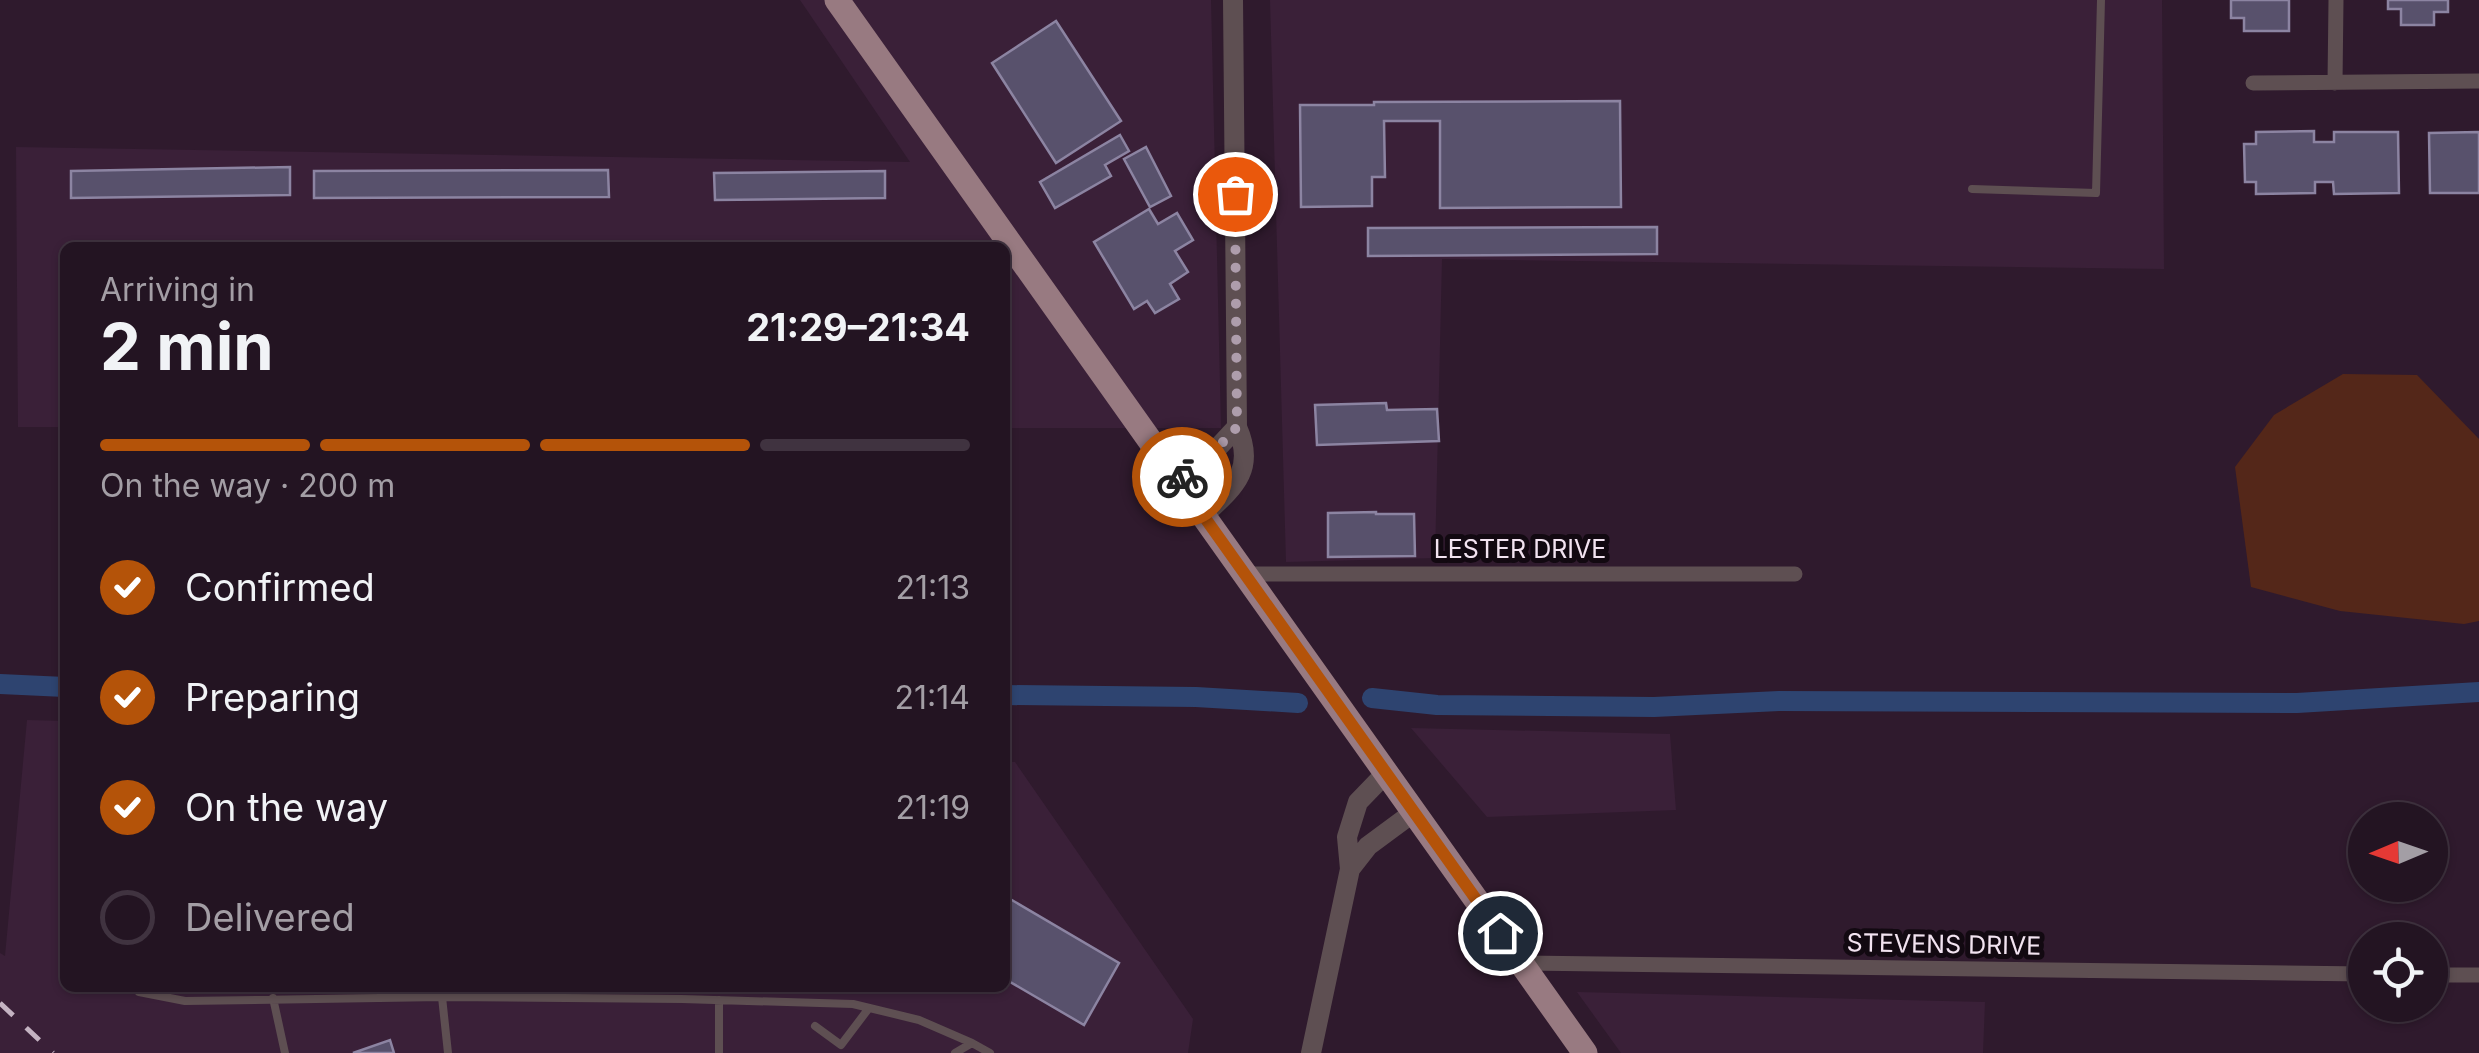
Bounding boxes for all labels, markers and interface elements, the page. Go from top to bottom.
pin [1193,152,1278,237]
icon: bag [1208,167,1263,222]
text: Arriving in [100,270,255,309]
text: 21:29–21:34 [746,304,970,350]
text: 2 min [100,307,274,386]
courier [1132,427,1232,527]
icon: bike [1155,450,1210,505]
text: On the way · 200 m [100,466,395,505]
street label: LESTER DRIVE [1434,534,1606,564]
icon: check [100,560,155,615]
text: Confirmed [185,564,375,610]
text: 21:13 [895,568,970,607]
icon: check [100,670,155,725]
text: Preparing [185,674,360,720]
text: 21:14 [895,678,970,717]
icon: check [100,780,155,835]
text: On the way [185,784,388,830]
text: 21:19 [895,788,970,827]
north arrow [2348,802,2448,902]
map controls [2348,802,2448,1022]
pin [1458,891,1543,976]
text: Delivered [185,894,355,940]
icon: home [1473,906,1528,961]
button: locate [2348,922,2448,1022]
street label: STEVENS DRIVE [1846,927,2042,961]

